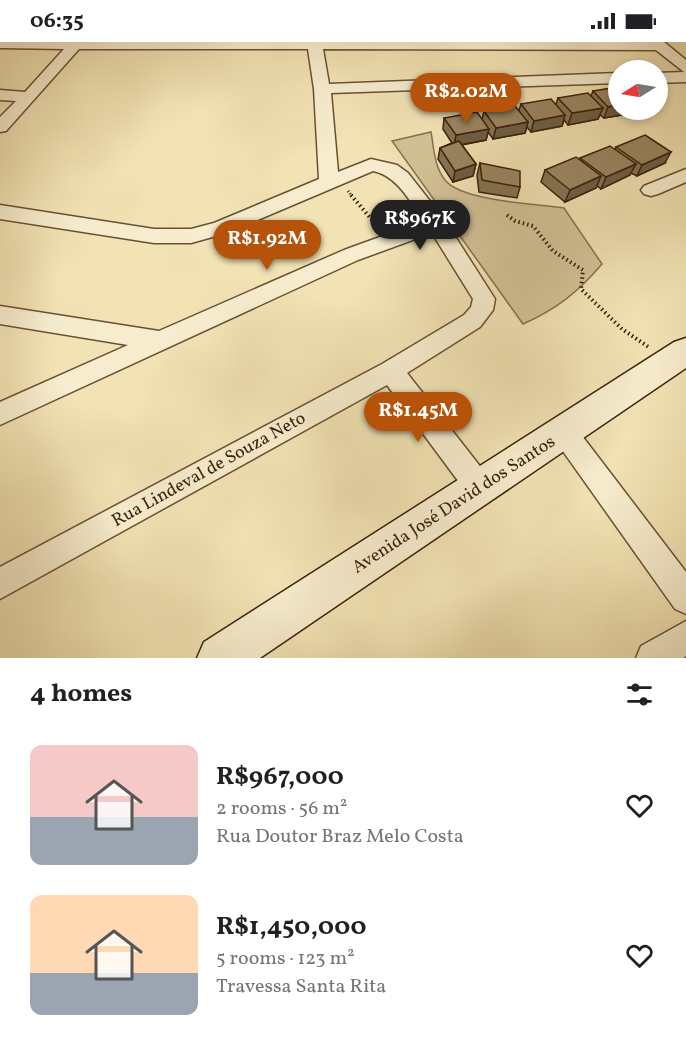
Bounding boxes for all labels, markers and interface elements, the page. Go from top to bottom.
text: 06:35 [30,6,84,37]
north arrow [608,60,668,120]
map controls [608,60,668,120]
pin: R$2.02M [411,73,521,124]
text: R$2.02M [424,78,508,106]
pin: R$967K [371,200,469,251]
text: R$967K [384,205,456,233]
pin: R$1.92M [212,220,322,271]
text: R$1.92M [227,225,307,253]
pin: R$1.45M [363,392,473,443]
text: R$1.45M [378,397,458,425]
street label: Rua Lindeval de Souza Neto [107,406,311,534]
street label: Avenida José David dos Santos [347,430,561,580]
text: 4 homes [30,676,132,712]
icon: filters [623,678,656,711]
text: R$967,000 [216,759,344,795]
icon: home [78,769,150,841]
icon: heart [623,789,656,822]
text: 2 rooms · 56 m² [216,795,347,823]
text: Rua Doutor Braz Melo Costa [216,823,464,851]
text: R$1,450,000 [216,909,366,945]
icon: home [78,919,150,991]
icon: heart [623,939,656,972]
text: 5 rooms · 123 m² [216,945,355,973]
text: Travessa Santa Rita [216,973,386,1001]

